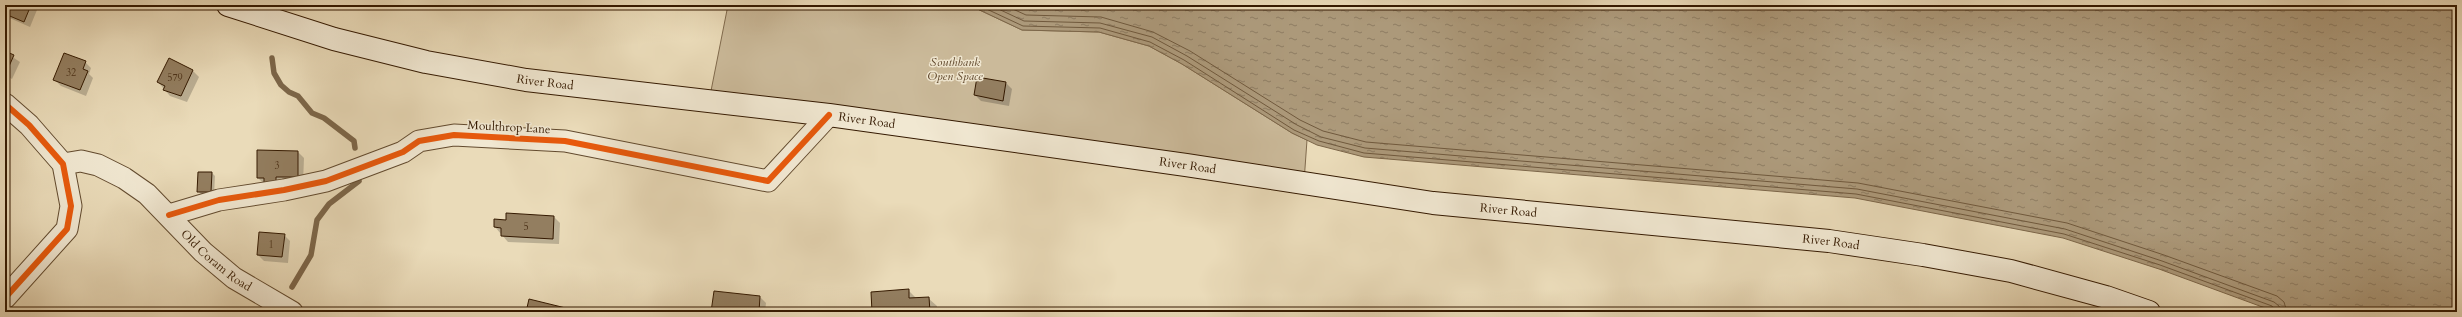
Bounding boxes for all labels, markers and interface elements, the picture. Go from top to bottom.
park label: Southbank Open Space [927,54,983,84]
house number: 32 [66,66,76,80]
street label: River Road [515,70,575,94]
house number: 579 [167,71,183,85]
street label: River Road [837,108,897,132]
street label: Moulthrop Lane [467,117,551,137]
street label: River Road [1158,153,1218,178]
house number: 3 [274,159,280,173]
street label: River Road [1479,200,1538,221]
house number: 5 [523,220,529,234]
street label: Old Coram Road [177,226,255,295]
street label: River Road [1802,230,1861,254]
house number: 1 [268,238,274,252]

